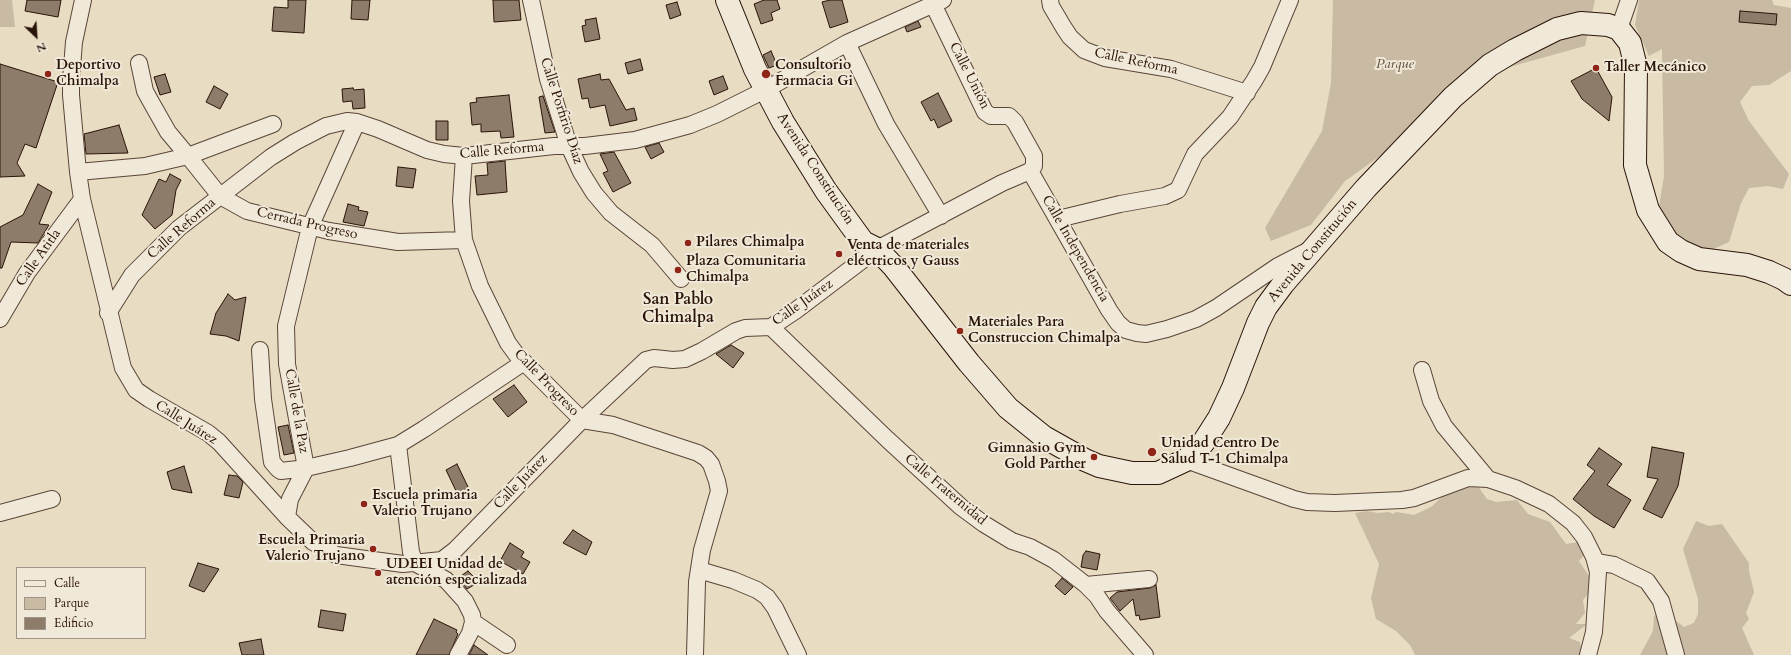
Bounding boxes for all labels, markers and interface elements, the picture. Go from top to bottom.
north arrow [16,16,56,56]
text: N [34,39,49,56]
street label: Calle Unión [945,40,993,112]
street label: Calle Reforma [1093,45,1179,79]
street label: Calle Porfirio Díaz [536,56,586,166]
park label: Parque [1376,57,1414,73]
place label: Deportivo Chimalpa [56,58,121,90]
place label: Consultorio Farmacia Gi [775,58,853,90]
place label: Taller Mecánico [1604,60,1706,76]
marker: Taller Mecánico [1591,63,1601,73]
marker: Consultorio Farmacia Gi [760,68,772,80]
marker: Deportivo Chimalpa [43,69,53,79]
street label: Avenida Constitución [773,110,857,228]
street label: Calle Reforma [459,139,545,163]
street label: Calle Independencia [1038,193,1112,305]
street label: Calle Reforma [144,195,220,263]
street label: Avenida Constitución [1265,196,1361,306]
street label: Cerrada Progreso [255,204,359,244]
street label: Calle Atitla [13,226,65,290]
place label: Pilares Chimalpa [696,235,804,251]
marker: Pilares Chimalpa [683,238,693,248]
place label: Venta de materiales eléctricos y Gauss [847,238,969,270]
marker: Venta de materiales eléctricos y Gauss [834,249,844,259]
place label: Plaza Comunitaria Chimalpa [686,254,806,286]
marker: Plaza Comunitaria Chimalpa [673,265,683,275]
street label: Calle Juárez [769,276,837,330]
district label: San Pablo Chimalpa [642,290,714,328]
place label: Materiales Para Construccion Chimalpa [968,315,1120,348]
marker: Materiales Para Construccion Chimalpa [955,326,965,336]
street label: Calle Progreso [510,346,582,420]
street label: Calle de la Paz [280,367,312,455]
street label: Calle Juárez [152,397,220,449]
place label: Unidad Centro De Salud T-1 Chimalpa [1161,436,1288,468]
place label: Gimnasio Gym Gold Parther [988,441,1086,474]
marker: Unidad Centro De Salud T-1 Chimalpa [1146,446,1158,458]
street label: Calle Juárez [491,451,551,513]
street label: Calle Fraternidad [901,451,989,529]
marker: Gimnasio Gym Gold Parther [1089,452,1099,462]
place label: Escuela primaria Valerio Trujano [372,488,478,520]
marker: Escuela primaria Valerio Trujano [359,499,369,509]
place label: Escuela Primaria Valerio Trujano [258,533,365,566]
marker: Escuela Primaria Valerio Trujano [368,544,378,554]
place label: UDEEI Unidad de atención especializada [386,557,527,590]
legend [16,567,146,639]
marker: UDEEI Unidad de atención especializada [373,568,383,578]
text: Calle [54,575,80,591]
text: Parque [54,595,89,611]
text: Edificio [54,615,93,631]

